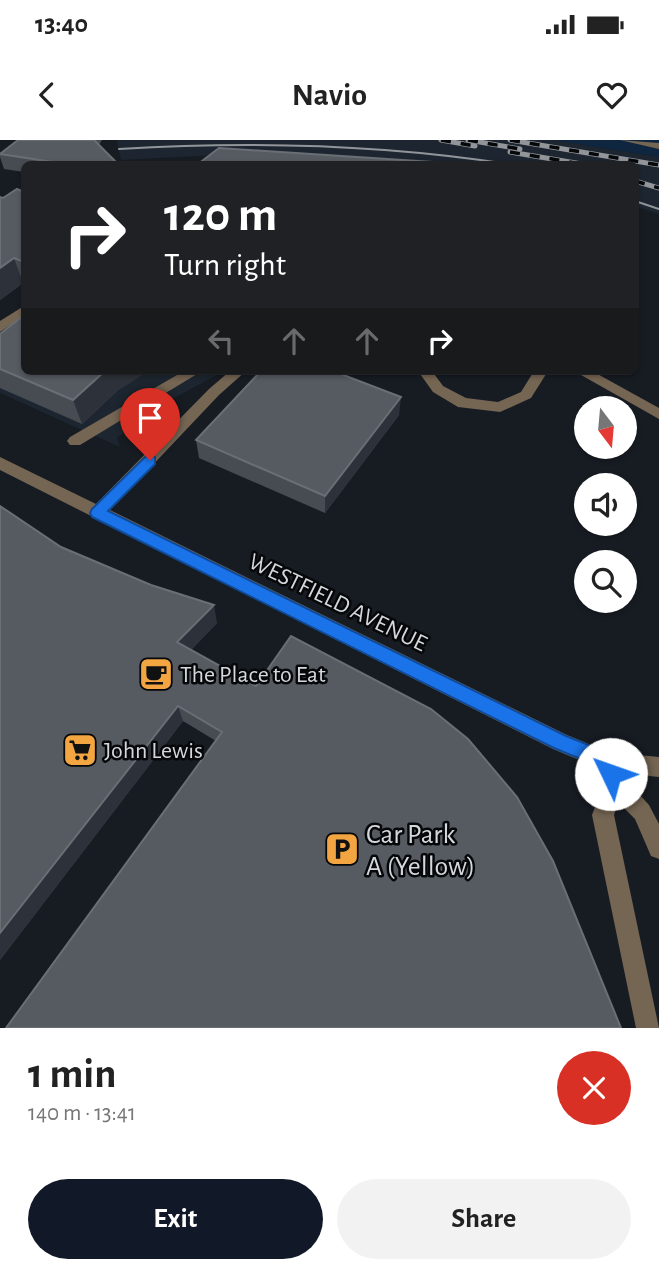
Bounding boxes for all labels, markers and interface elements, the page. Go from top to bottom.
text: 13:40 [35,11,88,37]
icon: back [28,76,66,114]
icon: heart [593,76,631,114]
text: Navio [292,79,367,111]
icon: right [49,189,140,280]
text: 120 m [164,191,277,240]
text: Turn right [164,249,286,281]
icon: left [202,322,240,360]
icon: ahead [275,322,313,360]
icon: ahead [348,322,386,360]
icon: right [421,322,459,360]
pin [120,388,180,460]
north arrow [574,396,637,458]
map controls [574,396,637,613]
icon: arrive [131,399,169,437]
button: sound [574,473,637,536]
street label: WESTFIELD AVENUE [245,549,431,657]
button: search [574,550,637,613]
cafe icon: The Place to Eat [137,655,175,693]
place label: The Place to Eat [180,663,326,687]
supermarket icon: John Lewis [61,731,99,769]
position arrow [574,737,648,811]
place label: John Lewis [104,739,203,763]
place label: Car Park A (Yellow) [366,821,475,881]
parking icon: Car Park A (Yellow) [323,830,361,868]
button: close [557,1051,631,1125]
text: 1 min [28,1053,117,1095]
text: 140 m · 13:41 [28,1102,136,1125]
button: Exit [28,1179,323,1259]
button: Share [337,1179,631,1259]

